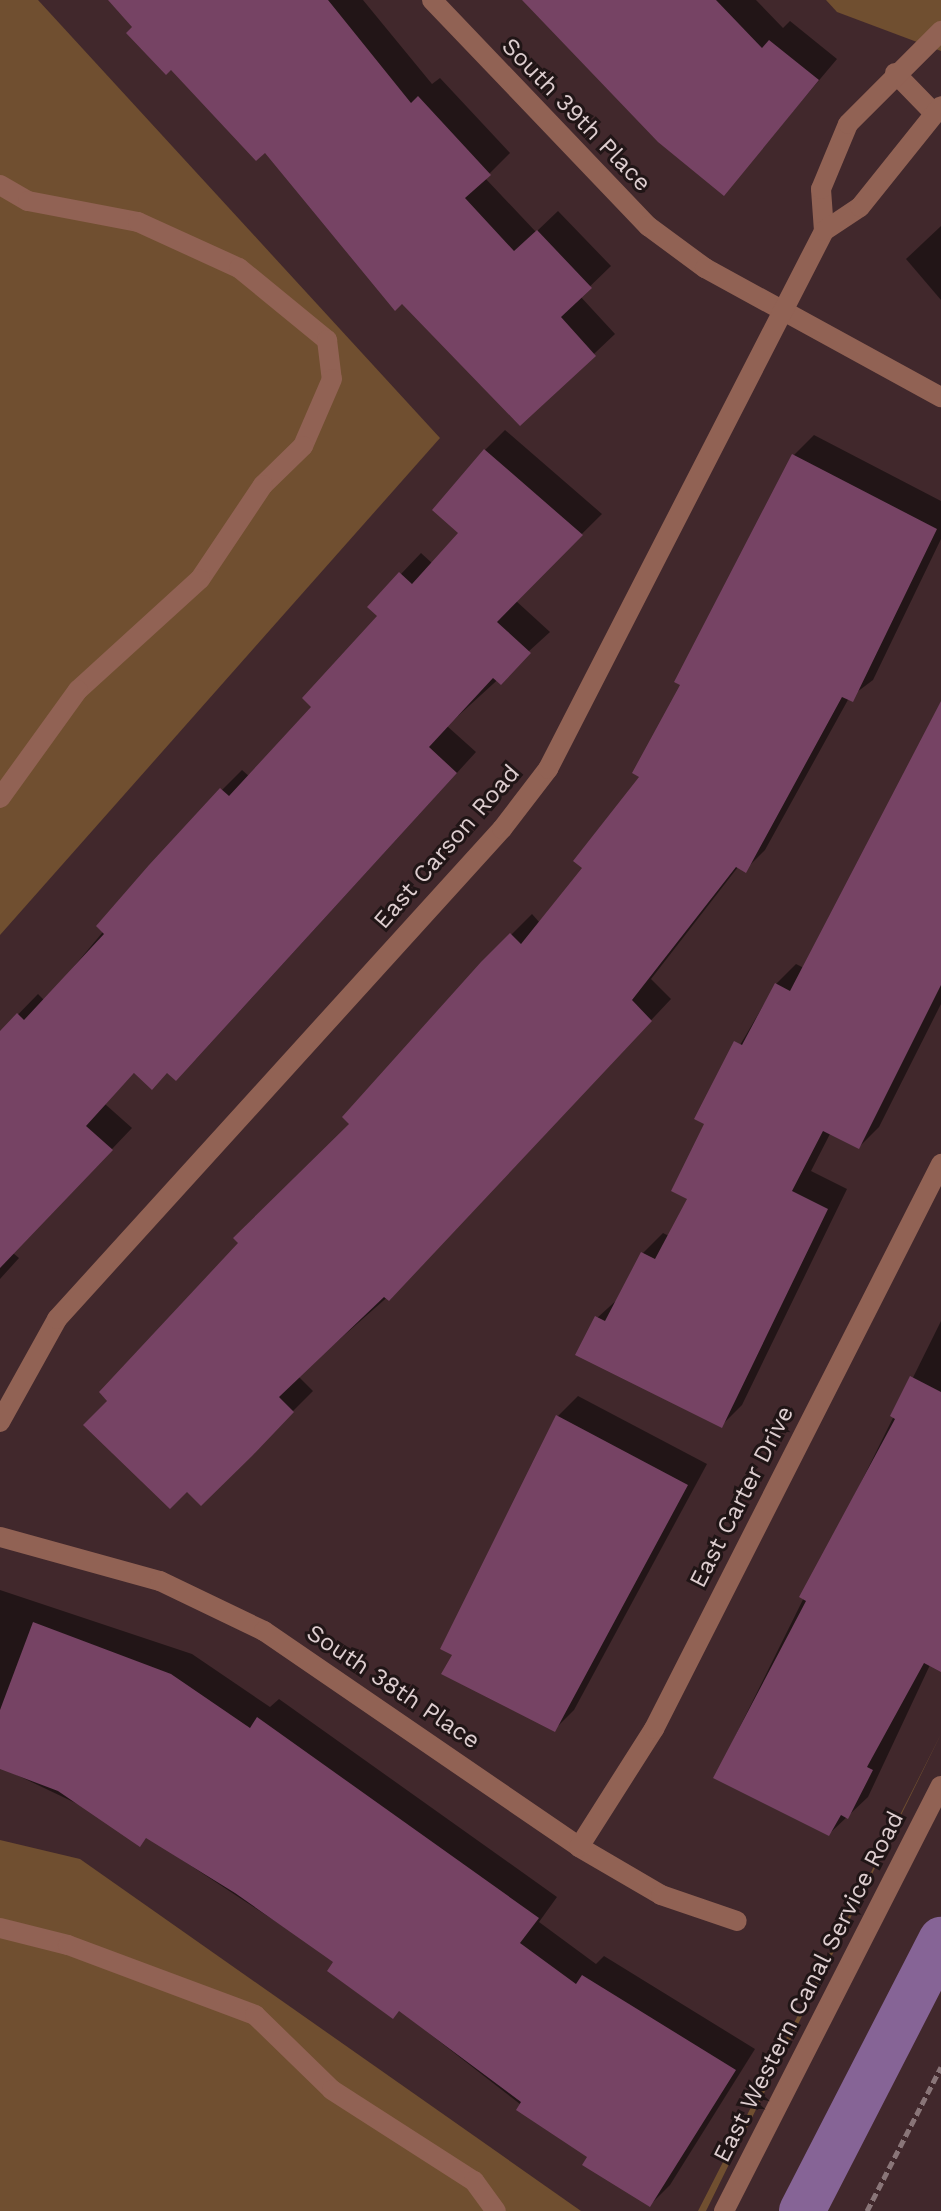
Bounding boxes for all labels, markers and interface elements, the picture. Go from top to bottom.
street label: South 39th Place [495,32,657,198]
street label: East Carson Road [368,759,526,935]
street label: East Carter Drive [684,1401,800,1593]
street label: South 38th Place [301,1618,485,1756]
street label: East Western Canal Service Road [707,1806,911,2168]

